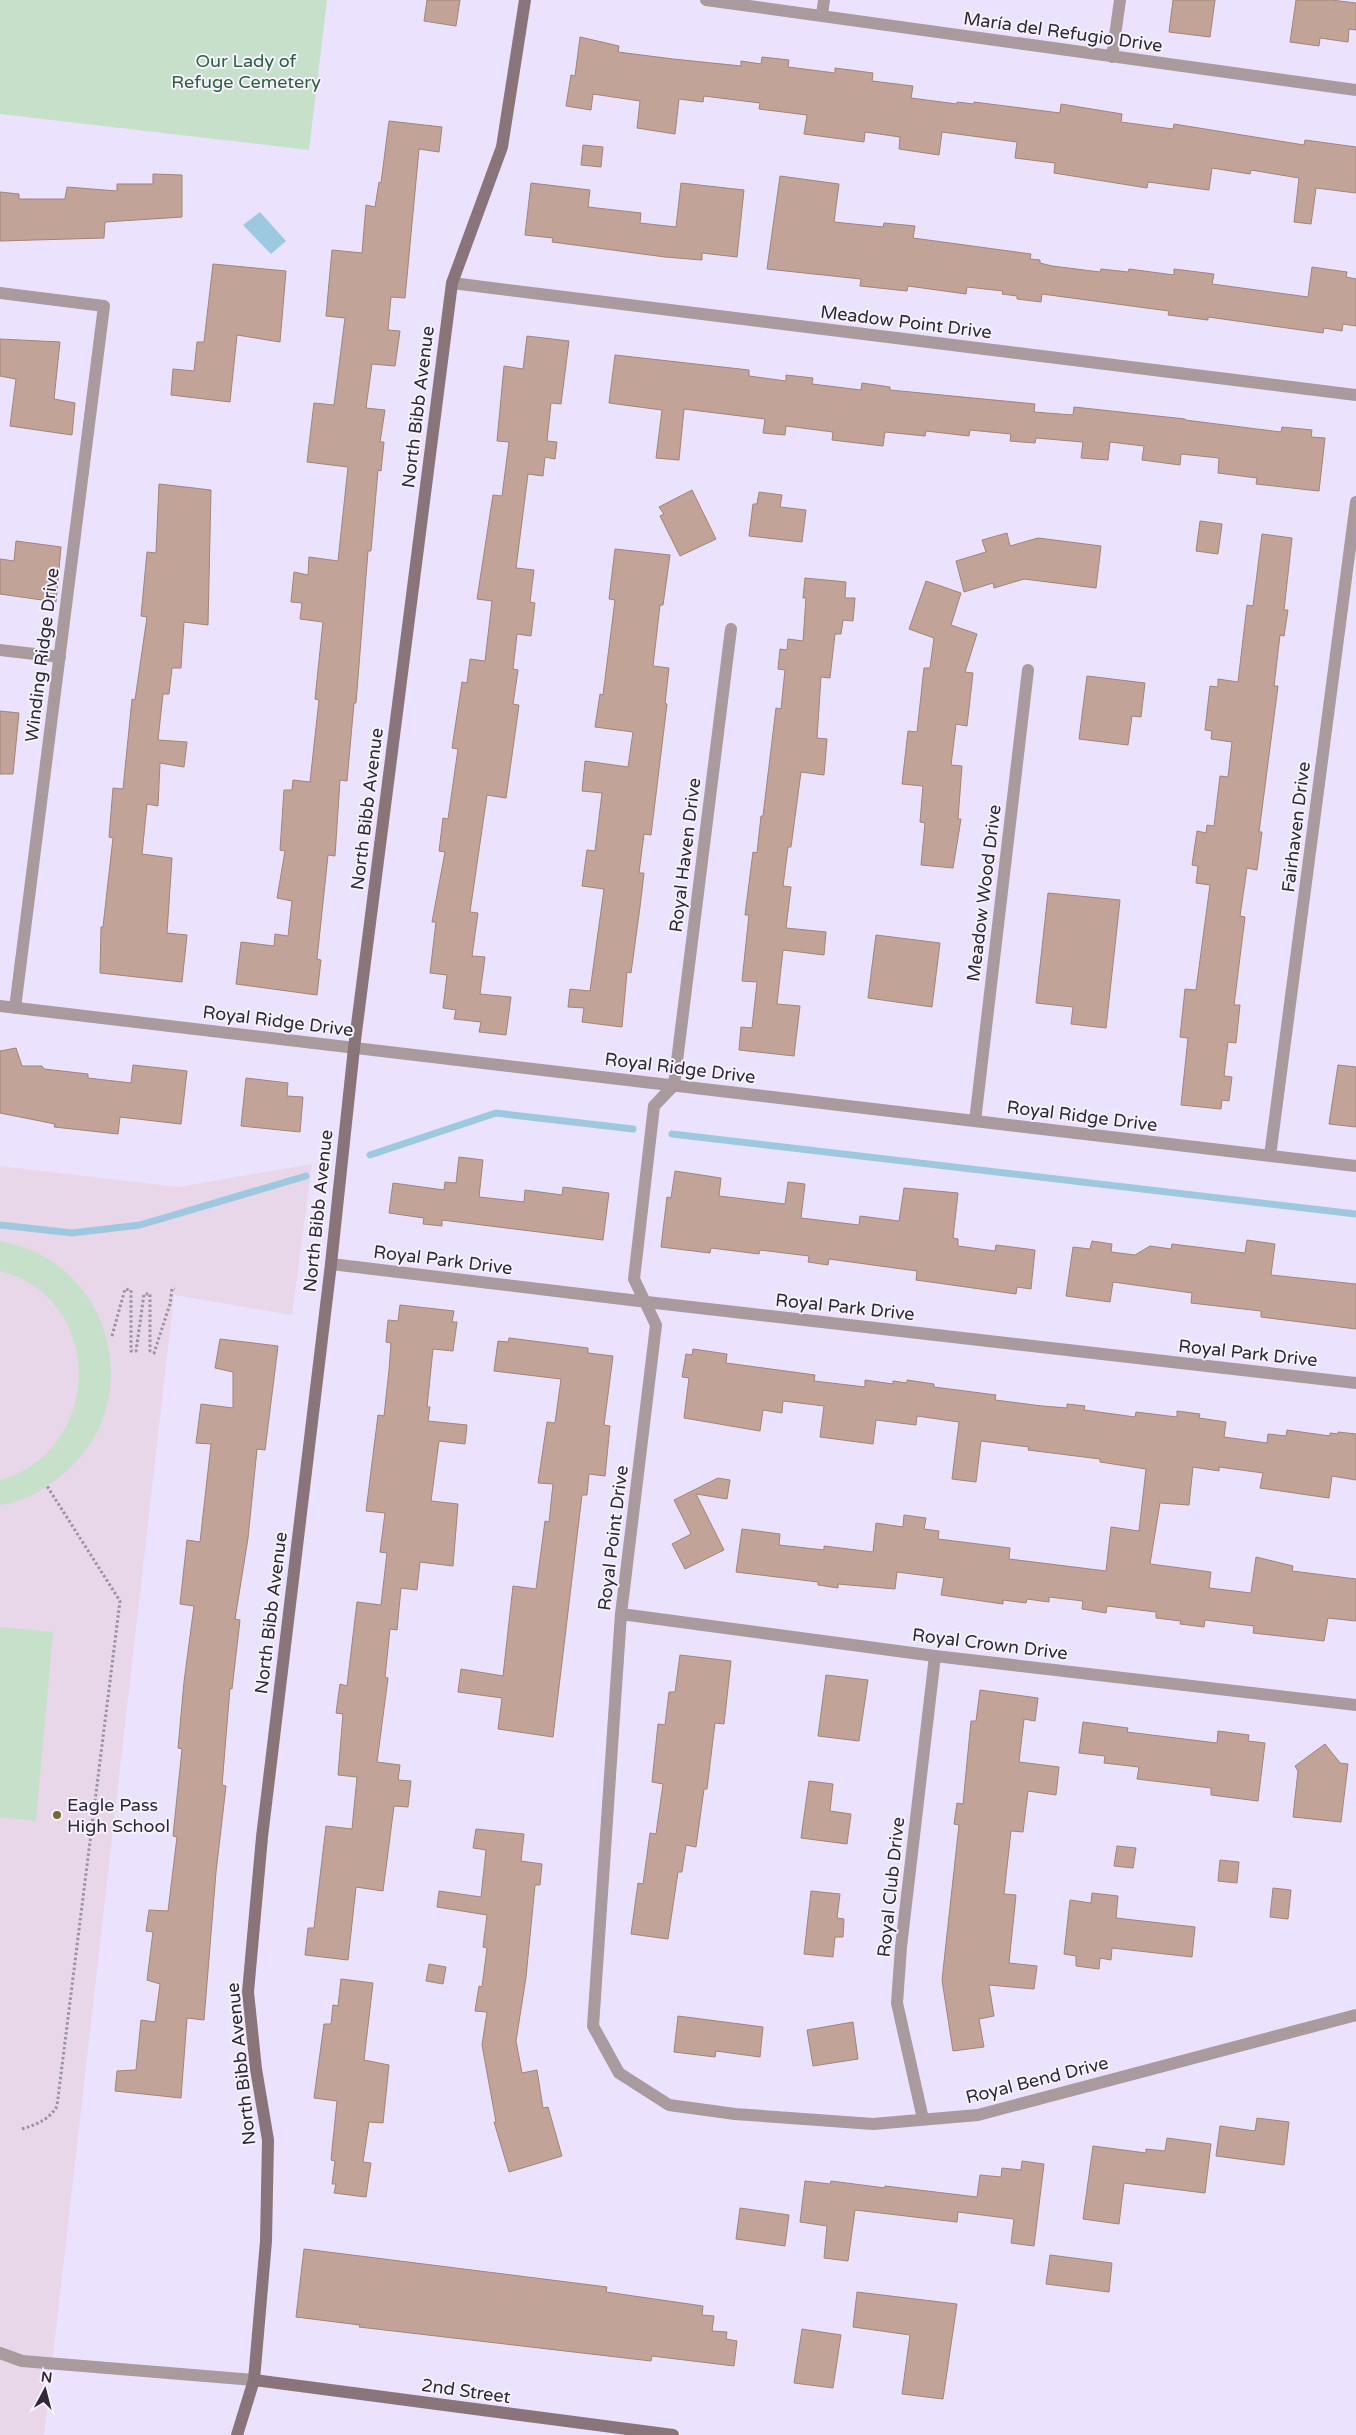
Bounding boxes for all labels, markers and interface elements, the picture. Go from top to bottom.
street label: María del Refugio Drive [962,7,1164,57]
park label: Our Lady of Refuge Cemetery [171,50,321,93]
street label: Meadow Point Drive [819,301,993,343]
street label: North Bibb Avenue [397,325,439,489]
street label: Winding Ridge Drive [20,567,64,743]
street label: North Bibb Avenue [346,727,388,891]
street label: Fairhaven Drive [1277,760,1315,894]
street label: Royal Haven Drive [665,776,705,934]
street label: Meadow Wood Drive [962,803,1006,983]
street label: Royal Ridge Drive [201,1001,355,1041]
street label: Royal Ridge Drive [603,1048,757,1088]
street label: Royal Ridge Drive [1005,1096,1159,1136]
street label: North Bibb Avenue [299,1129,337,1293]
street label: Royal Park Drive [372,1241,514,1279]
street label: Royal Park Drive [774,1289,916,1325]
street label: Royal Park Drive [1177,1335,1319,1371]
street label: Royal Point Drive [593,1464,633,1612]
street label: North Bibb Avenue [250,1531,292,1695]
street label: Royal Crown Drive [911,1624,1069,1664]
place label: Eagle Pass High School [67,1794,170,1837]
marker: Eagle Pass High School [51,1809,63,1821]
street label: Royal Club Drive [873,1816,909,1958]
street label: North Bibb Avenue [222,1982,260,2146]
street label: Royal Bend Drive [963,2052,1111,2108]
north arrow [20,2365,70,2415]
text: N [40,2368,53,2387]
street label: 2nd Street [420,2374,512,2408]

